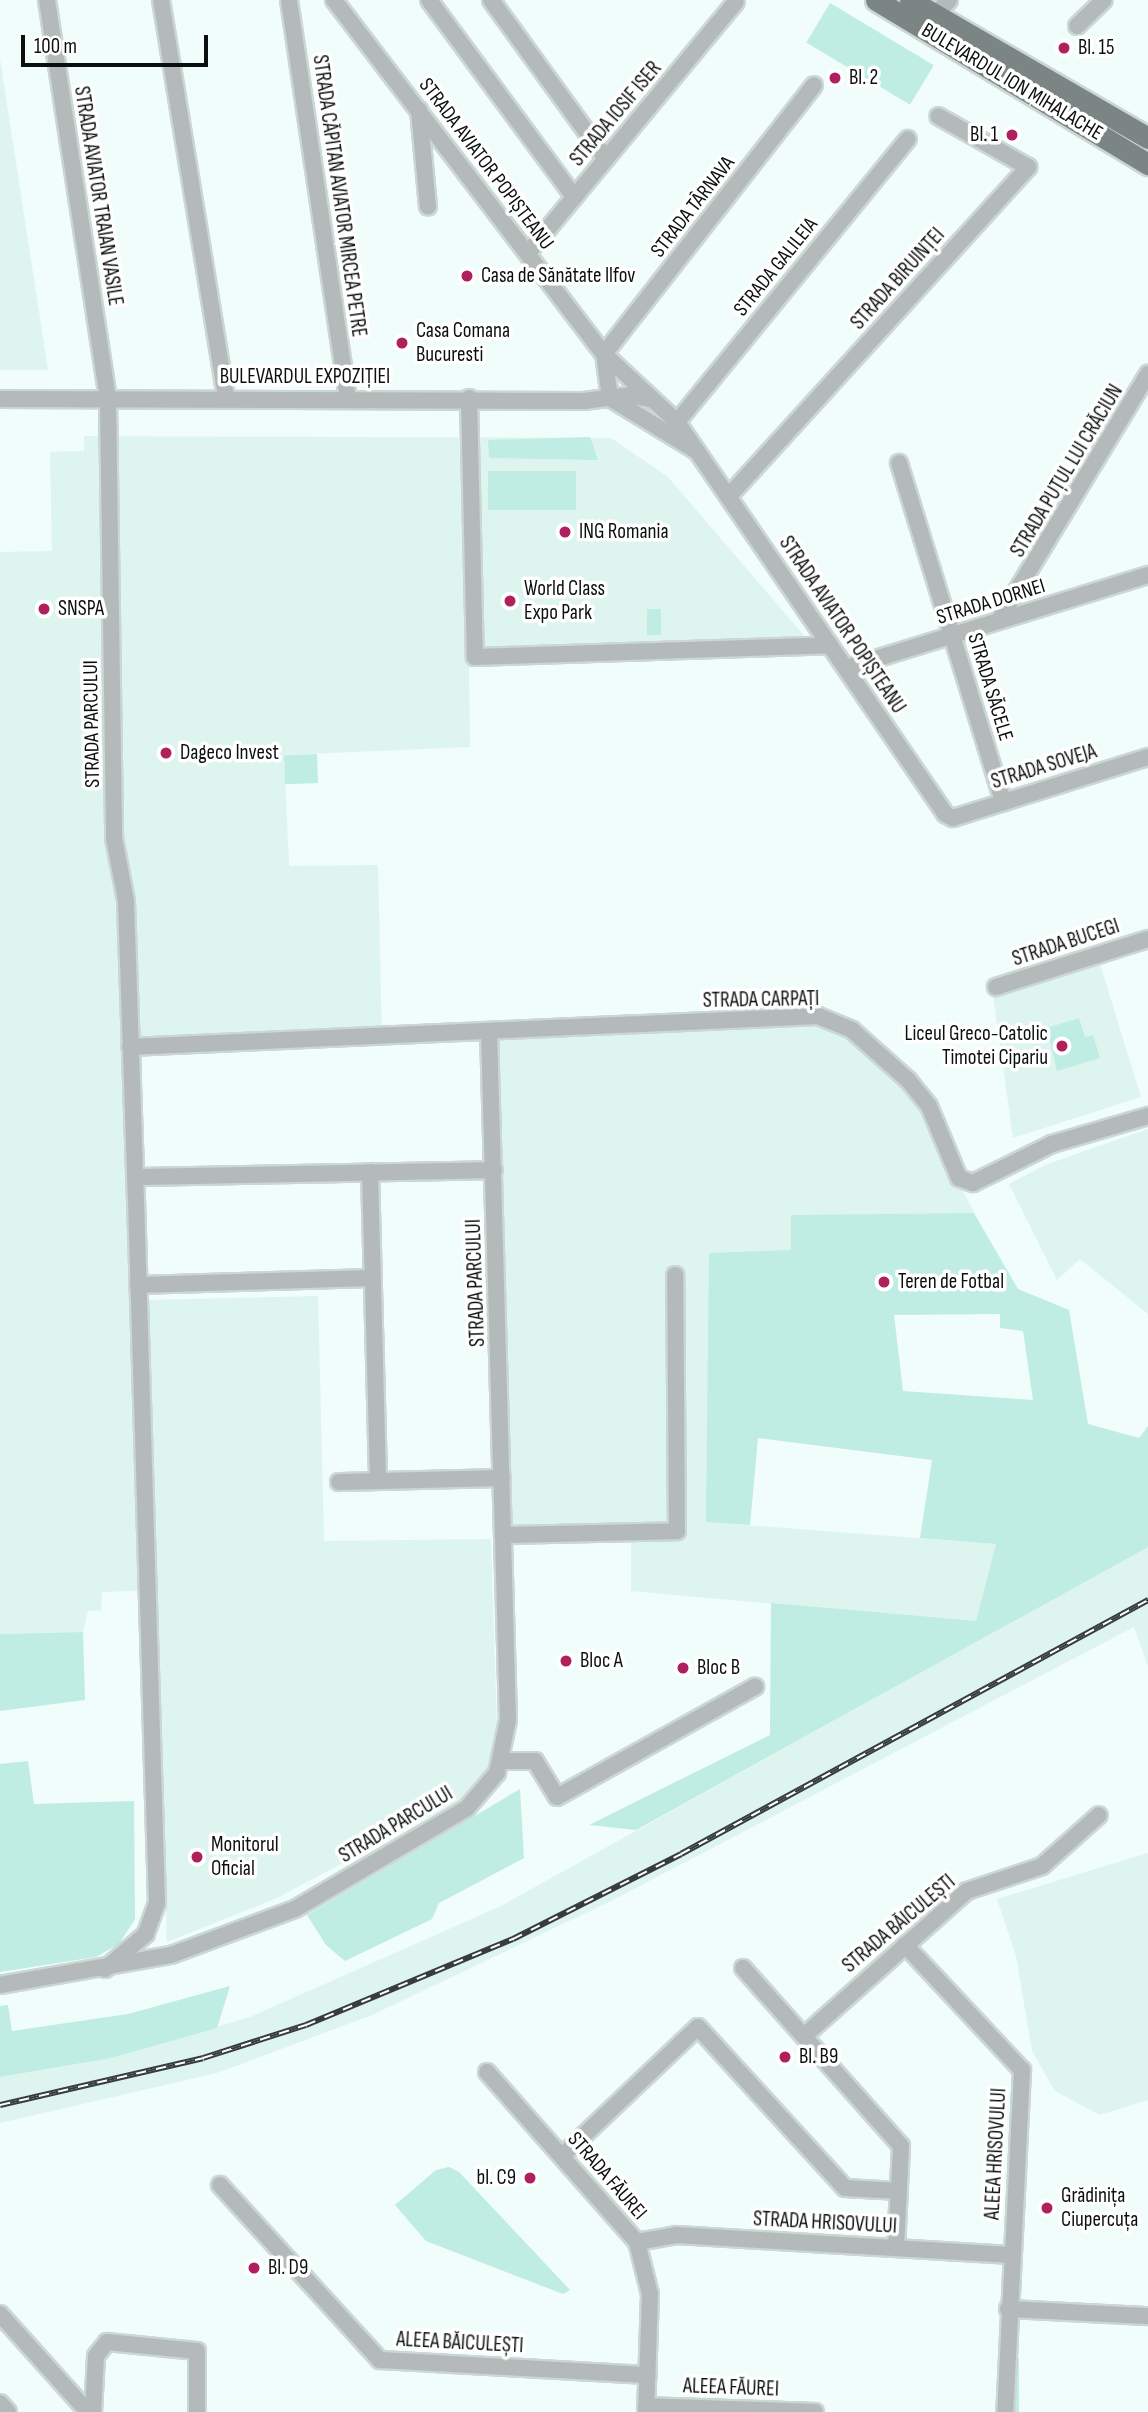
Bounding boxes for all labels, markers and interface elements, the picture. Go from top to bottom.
street label: BULEVARDUL ION MIHALACHE [917,18,1107,146]
scale bar [24,21,212,65]
text: 100 m [34,34,77,59]
place label: Bl. 15 [1078,35,1114,61]
marker: Bl. 15 [1056,40,1072,56]
street label: STRADA CĂPITAN AVIATOR MIRCEA PETRE [307,53,371,339]
street label: STRADA IOSIF ISER [565,56,667,172]
place label: Bl. 2 [849,65,878,91]
marker: Bl. 2 [827,70,843,86]
street label: STRADA AVIATOR POPIȘTEANU [413,73,559,255]
street label: STRADA AVIATOR TRAIAN VASILE [68,84,128,308]
place label: Bl. 1 [970,122,998,148]
marker: Bl. 1 [1004,127,1020,143]
street label: STRADA TÂRNAVA [646,151,740,263]
street label: STRADA GALILEIA [729,213,823,321]
street label: STRADA BIRUINȚEI [846,223,950,335]
place label: Casa de Sănătate Ilfov [481,263,635,289]
marker: Casa de Sănătate Ilfov [459,268,475,284]
place label: Casa Comana Bucuresti [416,318,510,368]
marker: Casa Comana Bucuresti [394,335,410,351]
street label: BULEVARDUL EXPOZIȚIEI [220,364,390,390]
street label: STRADA PUȚUL LUI CRĂCIUN [1005,380,1129,562]
place label: ING Romania [579,519,669,545]
marker: ING Romania [557,524,573,540]
street label: STRADA AVIATOR POPIȘTEANU [773,532,911,718]
street label: STRADA DORNEI [934,574,1048,630]
place label: World Class Expo Park [524,576,605,626]
marker: World Class Expo Park [502,593,518,609]
place label: SNSPA [58,596,104,622]
marker: SNSPA [36,601,52,617]
street label: STRADA SĂCELE [962,630,1018,744]
street label: STRADA PARCULUI [78,660,106,788]
street label: STRADA SOVEJA [988,739,1100,795]
place label: Dageco Invest [180,740,279,766]
marker: Dageco Invest [158,745,174,761]
street label: STRADA BUCEGI [1009,914,1123,972]
street label: STRADA CARPAȚI [703,986,819,1014]
place label: Liceul Greco-Catolic Timotei Cipariu [905,1021,1048,1071]
marker: Liceul Greco-Catolic Timotei Cipariu [1054,1038,1070,1054]
street label: STRADA PARCULUI [461,1219,491,1347]
place label: Teren de Fotbal [898,1269,1004,1295]
marker: Teren de Fotbal [876,1274,892,1290]
place label: Bloc A [580,1648,623,1674]
marker: Bloc A [558,1653,574,1669]
place label: Bloc B [697,1655,740,1681]
marker: Bloc B [675,1660,691,1676]
street label: STRADA PARCULUI [335,1781,457,1869]
place label: Monitorul Oficial [211,1832,279,1882]
marker: Monitorul Oficial [189,1849,205,1865]
street label: STRADA BĂICULEȘTI [838,1870,960,1978]
place label: Bl. B9 [799,2044,838,2070]
marker: Bl. B9 [777,2049,793,2065]
street label: ALEEA HRISOVULUI [980,2087,1012,2221]
street label: STRADA FĂUREI [562,2127,652,2225]
place label: bl. C9 [477,2165,516,2191]
marker: bl. C9 [522,2170,538,2186]
place label: Grădinița Ciupercuța [1061,2183,1138,2233]
marker: Grădinița Ciupercuța [1039,2200,1055,2216]
street label: STRADA HRISOVULUI [752,2207,898,2239]
place label: Bl. D9 [268,2255,308,2281]
marker: Bl. D9 [246,2260,262,2276]
street label: ALEEA BĂICULEȘTI [396,2327,524,2359]
street label: ALEEA FĂUREI [683,2374,779,2402]

